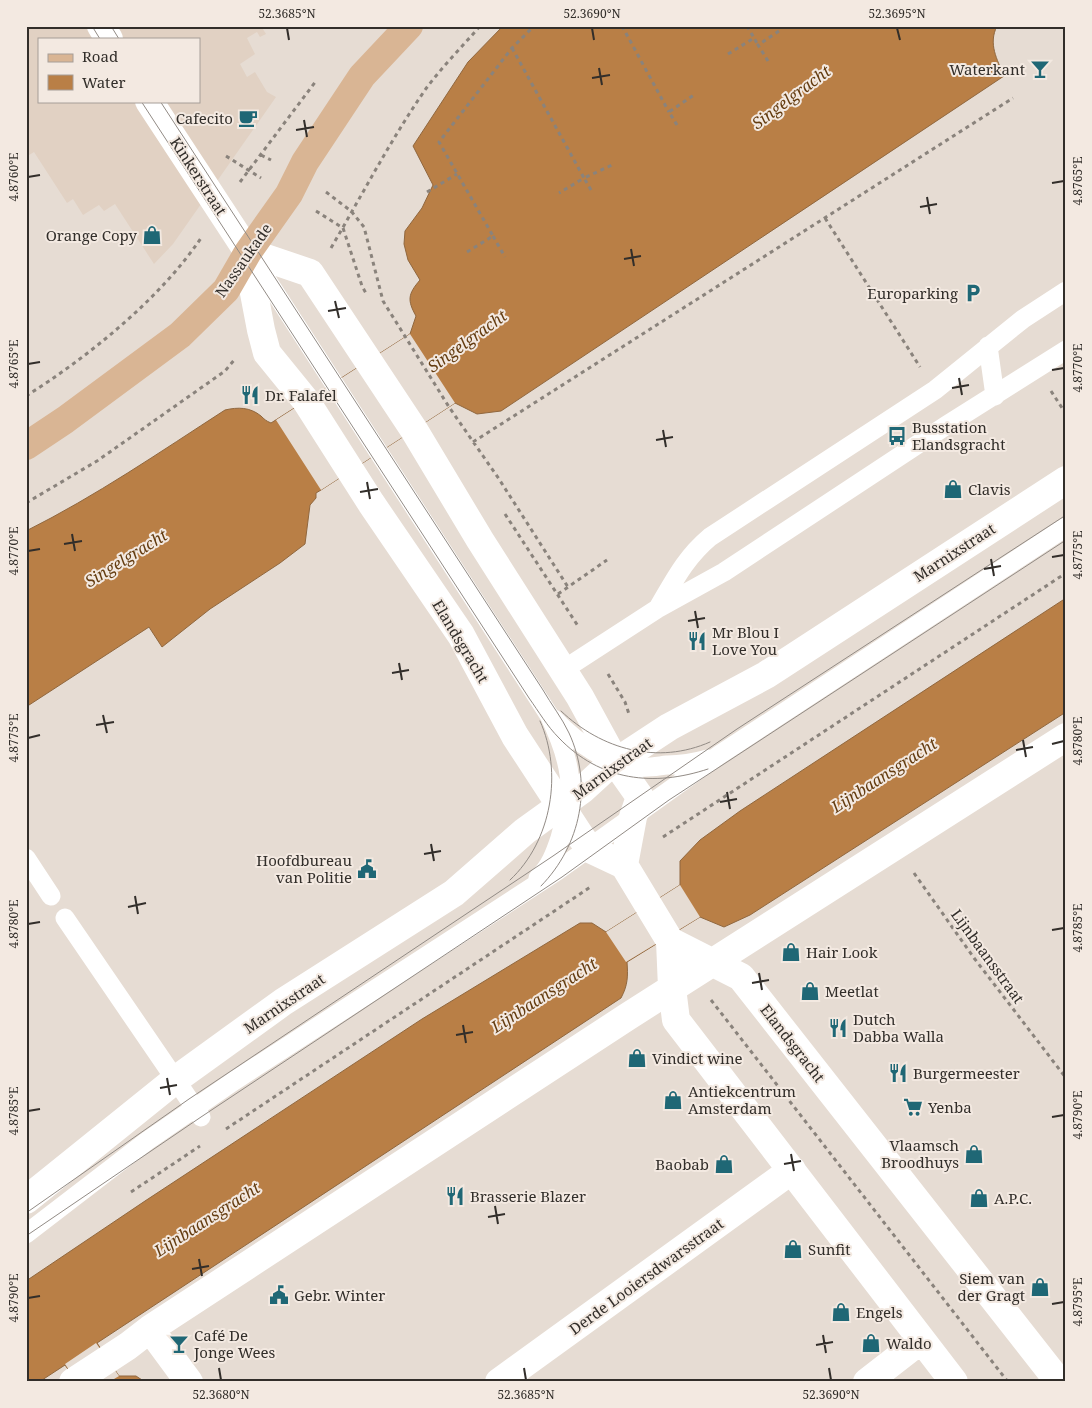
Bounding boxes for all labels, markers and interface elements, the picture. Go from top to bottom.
text: 52.3685°N [258,5,316,22]
text: 52.3690°N [563,5,621,22]
text: 52.3695°N [868,5,926,22]
legend [38,38,200,102]
text: Road [82,46,118,66]
bar icon: Waterkant [1029,58,1051,80]
place label: Waterkant [949,59,1025,79]
water label: Singelgracht [747,60,835,134]
text: Water [82,72,125,92]
cafe icon: Cafecito [237,107,259,129]
place label: Cafecito [176,108,233,128]
street label: Kinkerstraat [166,133,232,219]
text: 4.8760°E [5,153,22,201]
text: 4.8765°E [1069,157,1086,205]
street label: Nassaukade [210,219,276,301]
shop icon: Orange Copy [141,224,163,246]
place label: Orange Copy [46,225,138,245]
parking icon: Europarking [962,282,984,304]
place label: Europarking [867,283,958,303]
water label: Singelgracht [423,305,511,377]
text: 4.8765°E [5,340,22,388]
text: 4.8770°E [1069,344,1086,392]
restaurant icon: Dr. Falafel [239,384,261,406]
place label: Dr. Falafel [265,385,337,405]
place label: Busstation Elandsgracht [912,417,1006,454]
bus stop icon: Busstation Elandsgracht [886,425,908,447]
shop icon: Clavis [942,478,964,500]
place label: Clavis [968,479,1011,499]
street label: Marnixstraat [909,518,999,586]
water label: Singelgracht [81,524,172,592]
text: 4.8770°E [5,527,22,575]
text: 4.8775°E [1069,531,1086,579]
street label: Elandsgracht [428,596,494,686]
place label: Mr Blou I Love You [712,622,779,659]
restaurant icon: Mr Blou I Love You [686,630,708,652]
text: 4.8775°E [5,714,22,762]
text: 4.8780°E [1069,717,1086,765]
street label: Marnixstraat [568,732,656,804]
water label: Lijnbaansgracht [826,732,941,818]
place label: Hoofdbureau van Politie [256,850,352,887]
public building icon: Hoofdbureau van Politie [356,858,378,880]
text: 4.8780°E [5,900,22,948]
text: 4.8785°E [1069,904,1086,952]
street label: Lijnbaansstraat [947,905,1029,1007]
shop icon: Hair Look [780,941,802,963]
place label: Hair Look [806,942,878,962]
water label: Lijnbaansgracht [486,952,601,1038]
street label: Marnixstraat [240,969,328,1037]
shop icon: Meetlat [799,980,821,1002]
place label: Meetlat [825,981,879,1001]
street label: Elandsgracht [756,1000,830,1086]
place label: Dutch Dabba Walla [853,1009,944,1046]
restaurant icon: Dutch Dabba Walla [827,1017,849,1039]
shop icon: Vindict wine [626,1047,648,1069]
place label: Vindict wine [652,1048,743,1068]
restaurant icon: Burgermeester [887,1062,909,1084]
place label: Burgermeester [913,1063,1020,1083]
place label: Antiekcentrum Amsterdam [688,1081,796,1118]
text: 4.8785°E [5,1087,22,1135]
shop icon: Antiekcentrum Amsterdam [662,1089,684,1111]
text: 4.8790°E [1069,1091,1086,1139]
supermarket icon: Yenba [902,1096,924,1118]
place label: Yenba [927,1097,972,1117]
place label: Vlaamsch Broodhuys [881,1135,959,1172]
shop icon: Vlaamsch Broodhuys [963,1143,985,1165]
shop icon: Baobab [713,1153,735,1175]
place label: Baobab [655,1154,709,1174]
water label: Lijnbaansgracht [149,1176,264,1262]
restaurant icon: Brasserie Blazer [444,1185,466,1207]
place label: Brasserie Blazer [470,1186,586,1206]
shop icon: A.P.C. [968,1187,990,1209]
place label: A.P.C. [994,1188,1032,1208]
street label: Derde Looiersdwarsstraat [565,1213,727,1339]
shop icon: Sunfit [782,1238,804,1260]
place label: Sunfit [808,1239,851,1259]
place label: Siem van der Gragt [958,1268,1025,1305]
text: 4.8790°E [5,1274,22,1322]
shop icon: Siem van der Gragt [1029,1276,1051,1298]
text: 4.8795°E [1069,1278,1086,1326]
public building icon: Gebr. Winter [268,1284,290,1306]
place label: Gebr. Winter [294,1285,385,1305]
shop icon: Engels [830,1301,852,1323]
place label: Engels [856,1302,903,1322]
place label: Café De Jonge Wees [193,1325,276,1362]
shop icon: Waldo [860,1332,882,1354]
bar icon: Café De Jonge Wees [168,1333,190,1355]
place label: Waldo [886,1333,932,1353]
text: 52.3680°N [192,1386,250,1403]
text: 52.3685°N [497,1386,555,1403]
text: 52.3690°N [802,1386,860,1403]

